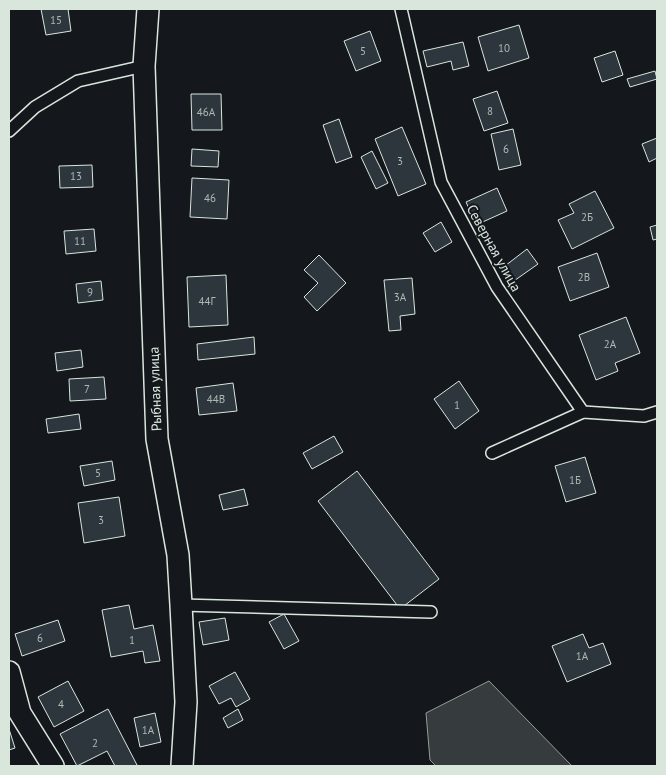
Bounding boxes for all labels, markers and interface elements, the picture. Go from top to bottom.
house number: 15 [50,13,62,27]
house number: 10 [498,41,510,55]
house number: 5 [360,44,366,58]
house number: 8 [487,104,493,118]
house number: 46А [197,105,216,119]
house number: 6 [503,142,509,156]
house number: 3 [397,154,403,168]
house number: 13 [70,169,82,183]
house number: 46 [204,191,216,205]
street label: Северная улица [463,201,525,295]
house number: 2Б [581,210,593,224]
house number: 11 [74,234,86,248]
house number: 2В [578,270,590,284]
house number: 9 [87,285,93,299]
house number: 3А [394,290,407,304]
house number: 44Г [199,294,217,308]
house number: 2А [604,337,617,351]
street label: Рыбная улица [145,346,165,432]
house number: 7 [84,382,90,396]
house number: 44В [207,392,225,406]
house number: 1 [454,398,460,412]
house number: 5 [95,466,101,480]
house number: 1Б [569,473,581,487]
house number: 3 [98,513,104,527]
house number: 6 [37,631,43,645]
house number: 1 [129,633,135,647]
house number: 1А [576,649,589,663]
house number: 4 [58,697,64,711]
house number: 1А [142,723,155,737]
house number: 2 [92,736,98,750]

